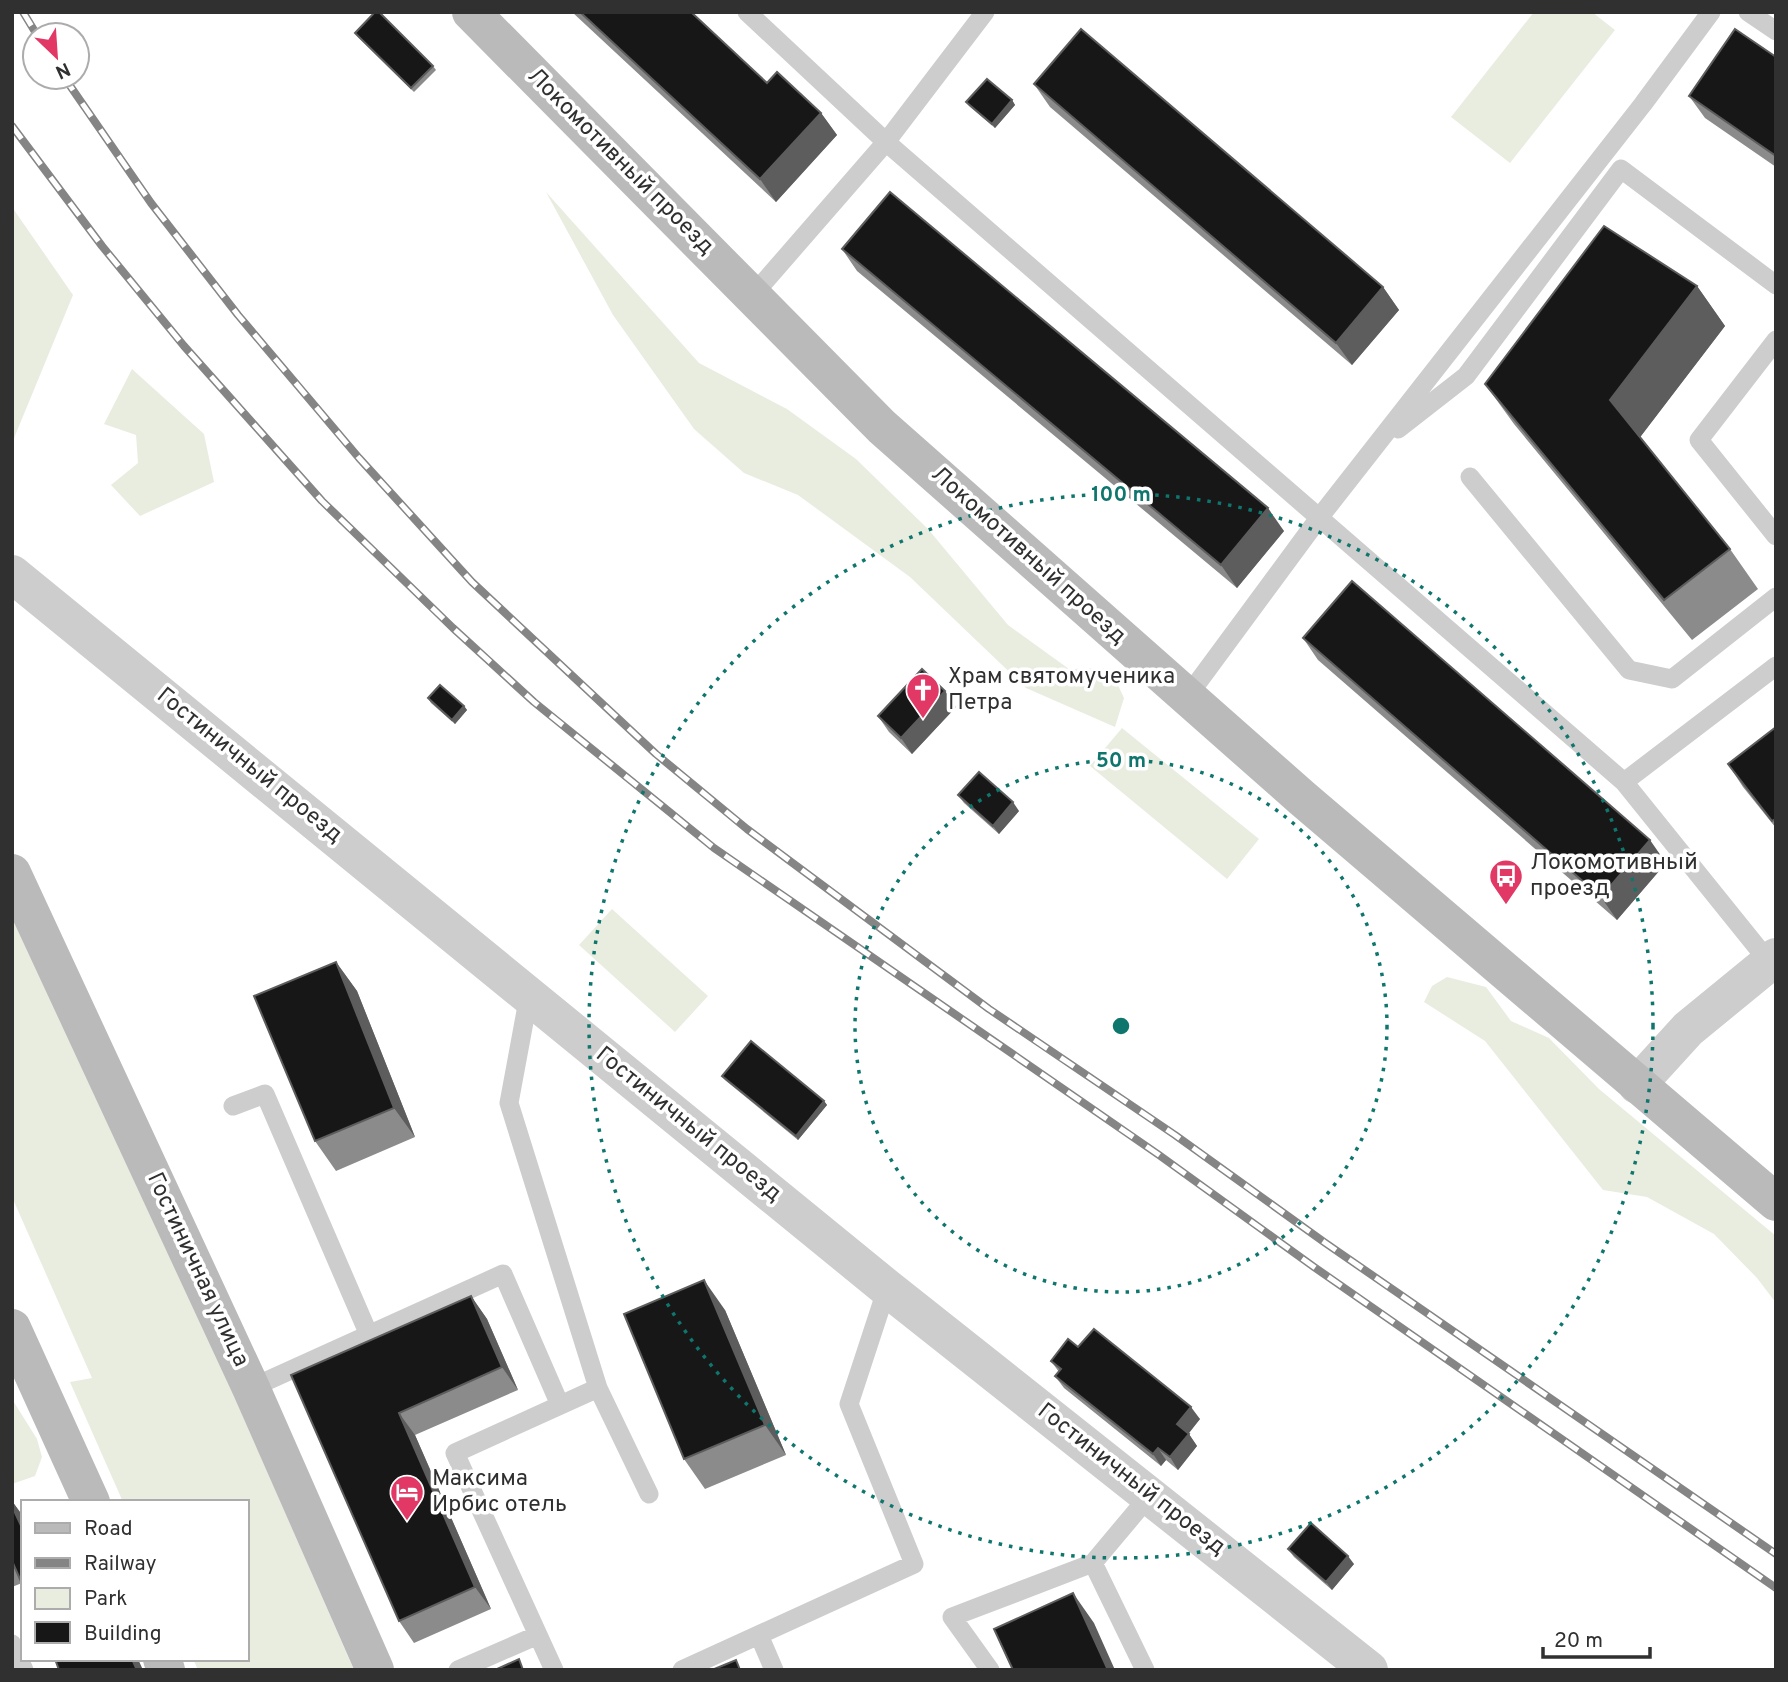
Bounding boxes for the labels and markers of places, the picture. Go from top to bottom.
place label: Храм святомученика Петра [948,663,1175,718]
church icon: Храм святомученика Петра [904,671,942,720]
place label: Локомотивный проезд [1530,849,1698,904]
bus stop icon: Локомотивный проезд [1487,857,1525,906]
centre of rings [1109,1014,1133,1038]
place label: Максима Ирбис отель [432,1465,567,1520]
hotel icon: Максима Ирбис отель [388,1473,426,1522]

